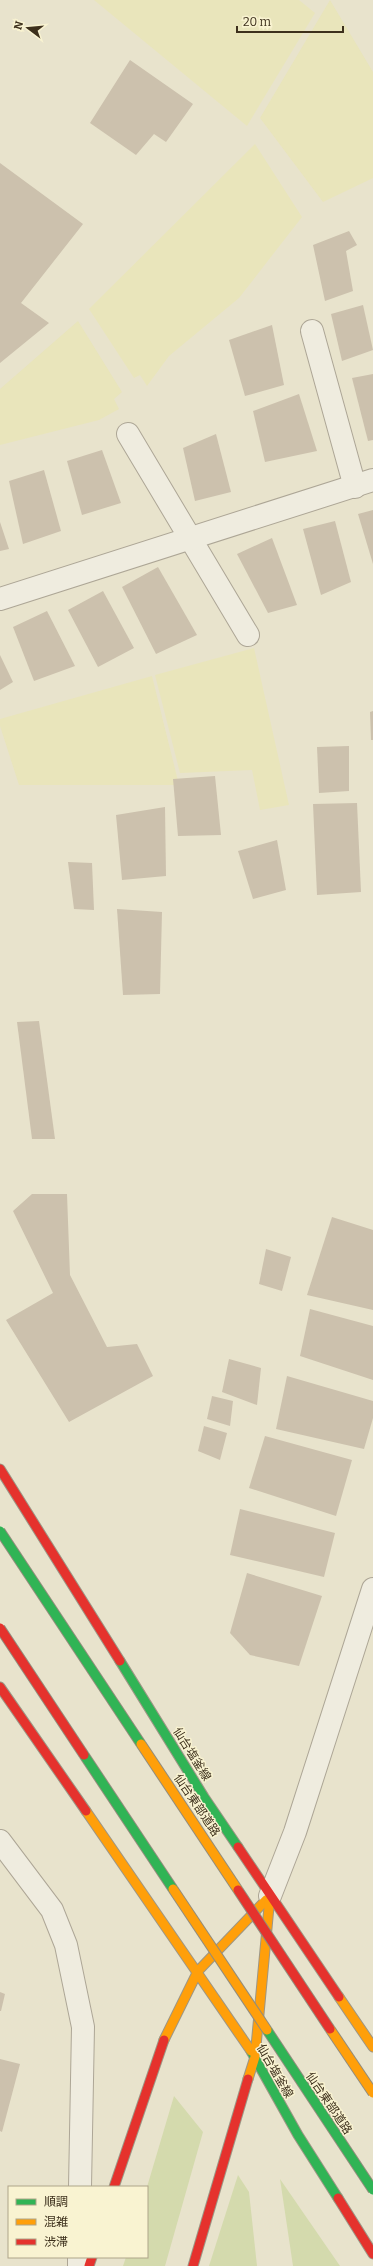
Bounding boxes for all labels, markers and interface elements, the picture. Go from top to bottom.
north arrow [8,8,48,48]
scale bar [237,8,343,34]
text: 20 m [243,15,272,29]
text: N [11,19,26,31]
street label: 仙台塩釜線 [170,1725,214,1783]
street label: 仙台東部道路 [171,1771,223,1839]
street label: 仙台塩釜線 [254,2042,296,2100]
street label: 仙台東部道路 [303,2069,355,2137]
legend [8,2186,148,2258]
text: 順調 [44,2195,68,2209]
text: 混雑 [44,2215,68,2229]
text: 渋滞 [44,2235,68,2249]

